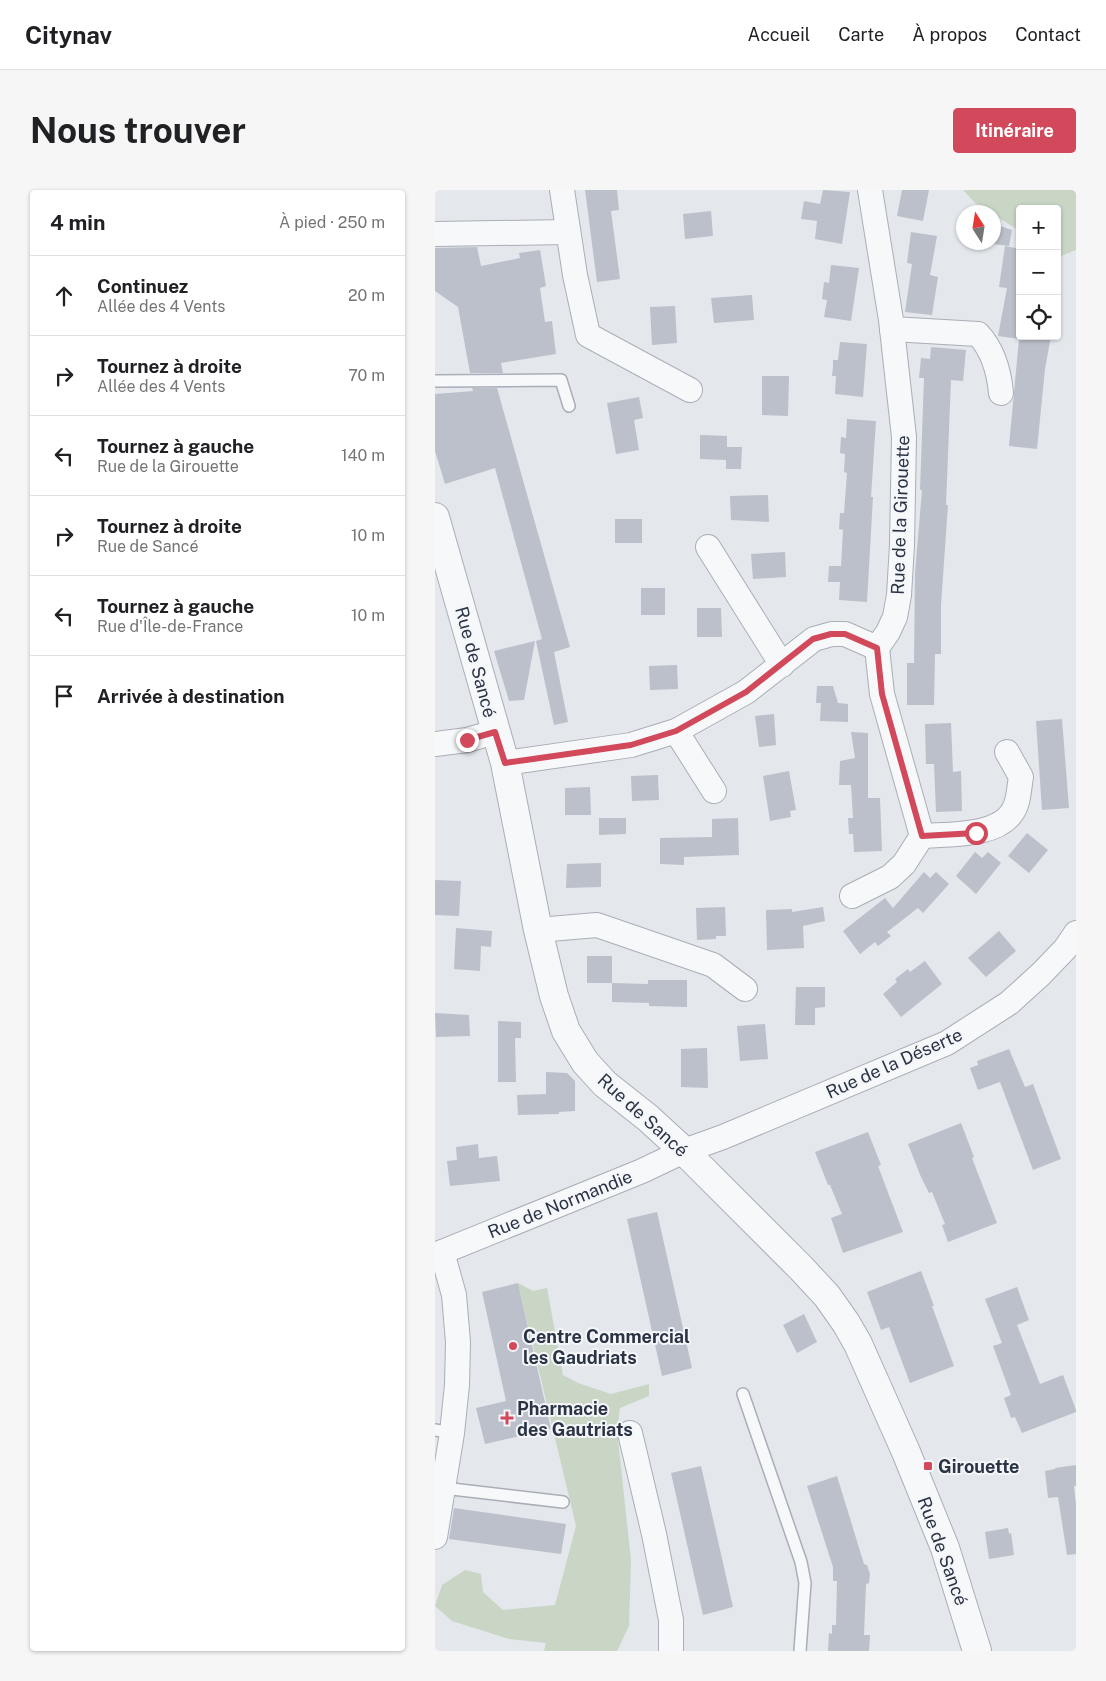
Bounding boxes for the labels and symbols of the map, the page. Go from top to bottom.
north arrow [956,205,1001,250]
street label: Rue de la Girouette [887,435,913,595]
street label: Rue de Sancé [451,604,501,720]
route end [456,729,479,752]
route start [965,822,988,845]
street label: Rue de la Déserte [822,1023,966,1103]
street label: Rue de Sancé [594,1069,692,1161]
street label: Rue de Normandie [485,1165,635,1243]
place label: Centre Commercial les Gaudriats [523,1326,690,1368]
marker: Centre Commercial les Gaudriats [507,1340,519,1352]
place label: Pharmacie des Gautriats [517,1398,633,1440]
marker: Pharmacie des Gautriats [501,1412,513,1424]
place label: Girouette [938,1456,1019,1477]
marker: Girouette [922,1460,934,1472]
street label: Rue de Sancé [914,1494,972,1608]

